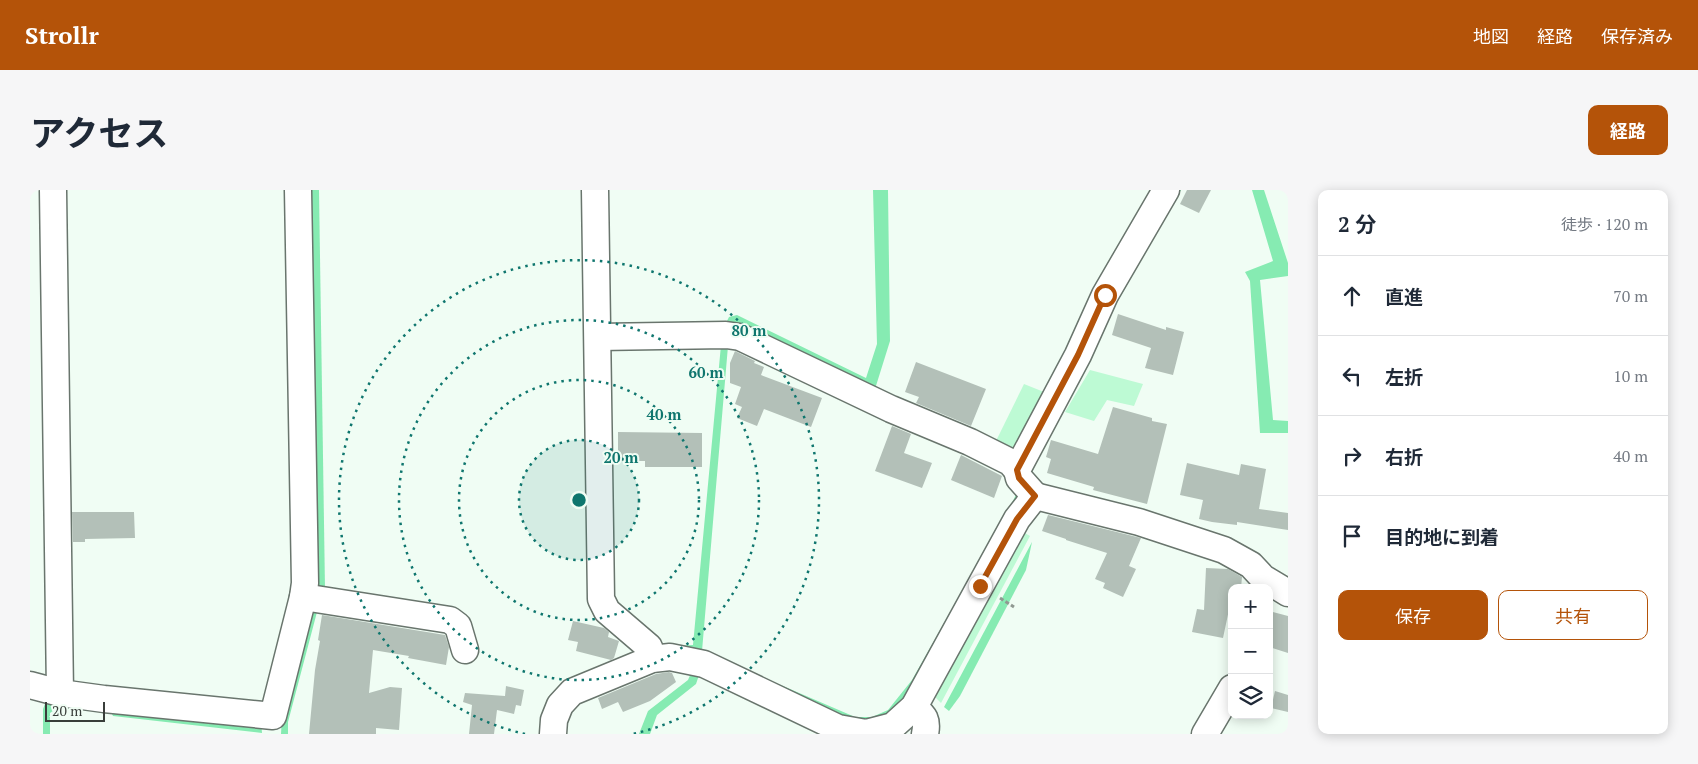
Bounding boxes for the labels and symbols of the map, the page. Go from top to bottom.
route start [1094,284,1117,307]
text: 80 m [732,320,767,340]
text: 60 m [689,362,724,382]
text: 40 m [647,404,682,424]
text: 20 m [604,447,639,467]
centre of rings [570,491,588,509]
route end [969,575,992,598]
scale bar [45,699,105,722]

